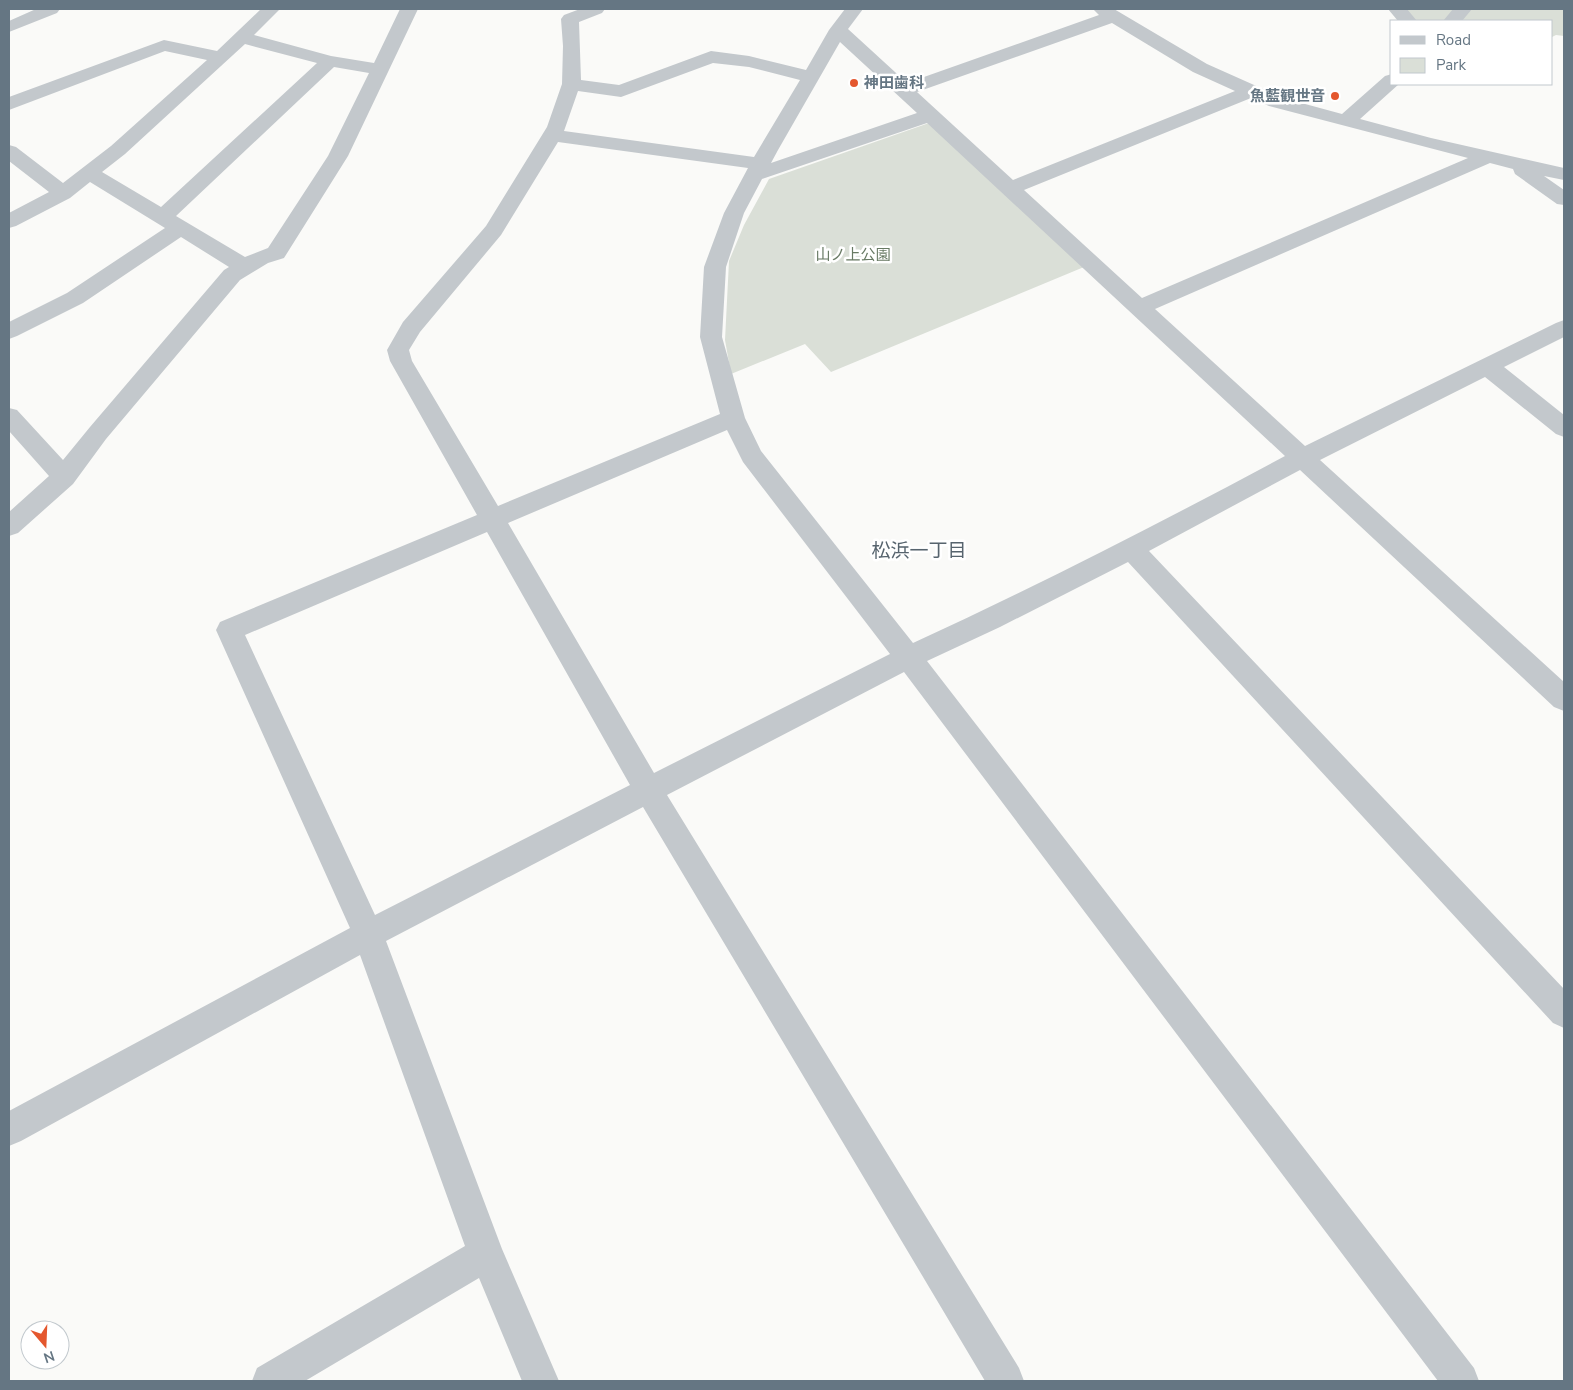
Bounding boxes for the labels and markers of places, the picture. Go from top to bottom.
place label: 神田歯科 [863,73,924,93]
marker: 神田歯科 [848,77,860,89]
place label: 魚藍観世音 [1250,86,1325,106]
marker: 魚藍観世音 [1329,90,1341,102]

